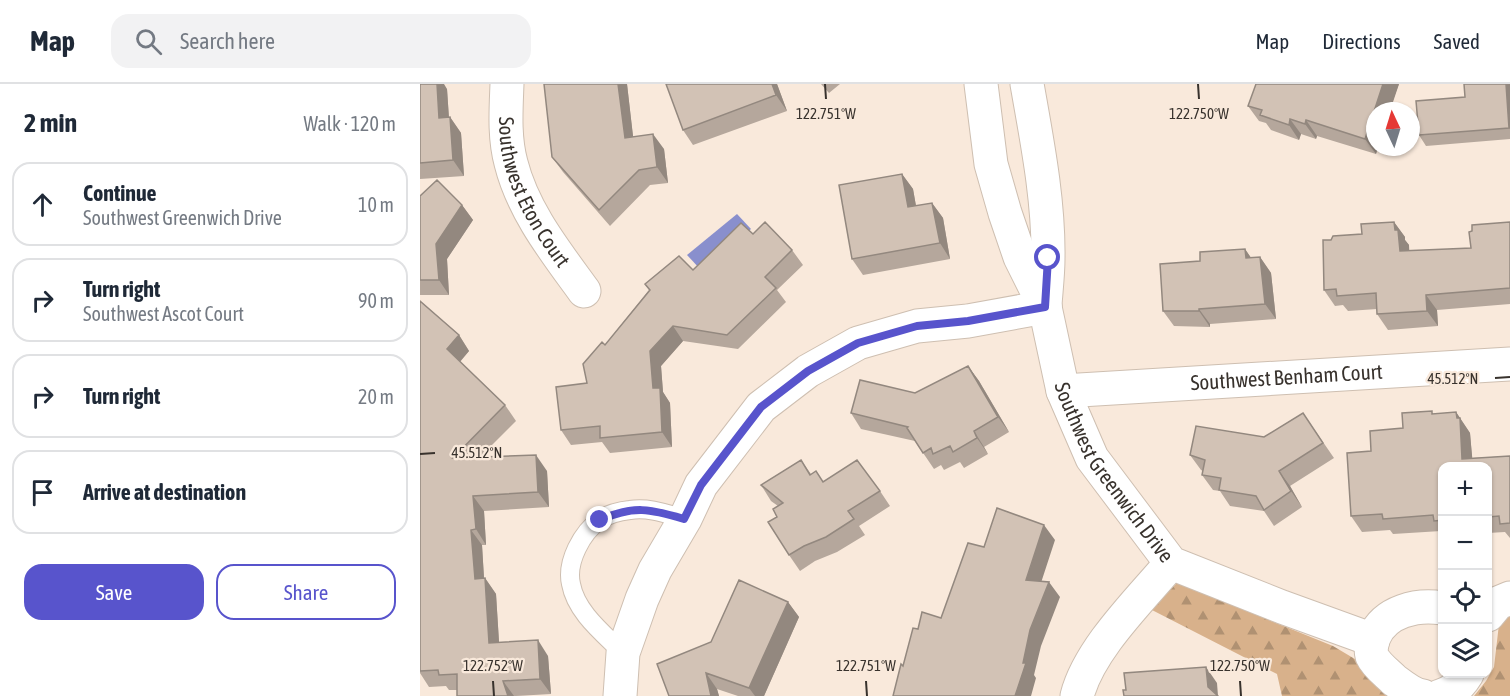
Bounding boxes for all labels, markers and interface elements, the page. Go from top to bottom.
search box [111,14,531,68]
text: Map [30,25,75,57]
icon: search [132,25,165,58]
text: Search here [180,28,275,54]
text: Map [1255,29,1289,53]
text: Directions [1322,29,1401,53]
text: Saved [1434,29,1480,53]
north arrow [1366,102,1420,156]
text: 122.751°W [796,105,856,122]
text: 122.750°W [1169,105,1229,122]
text: 2 min [24,108,77,138]
text: Walk · 120 m [304,112,396,135]
street label: Southwest Eton Court [495,117,575,271]
text: Continue [83,180,157,206]
icon: ahead [26,188,59,221]
text: 10 m [358,193,394,216]
text: Southwest Greenwich Drive [83,206,282,229]
route start [1034,244,1060,270]
text: Turn right [83,276,160,302]
icon: right [26,284,59,317]
text: 90 m [358,289,394,312]
text: Southwest Ascot Court [83,302,244,325]
street label: Southwest Benham Court [1190,359,1383,394]
text: 45.512°N [1428,370,1478,387]
icon: right [26,380,59,413]
street label: Southwest Greenwich Drive [1050,380,1179,567]
text: Turn right [83,383,160,409]
text: 20 m [358,385,394,408]
text: 45.512°N [452,444,502,461]
map controls [1438,462,1492,678]
button: + [1438,462,1492,516]
icon: arrive [26,476,59,509]
text: Arrive at destination [83,479,246,505]
route end [586,506,612,532]
button: − [1438,516,1492,570]
button: Save [24,564,204,620]
button: Share [216,564,396,620]
button: locate [1438,570,1492,624]
button: layers [1438,624,1492,678]
text: 122.752°W [463,657,523,674]
text: 122.751°W [836,657,896,674]
text: 122.750°W [1210,657,1270,674]

